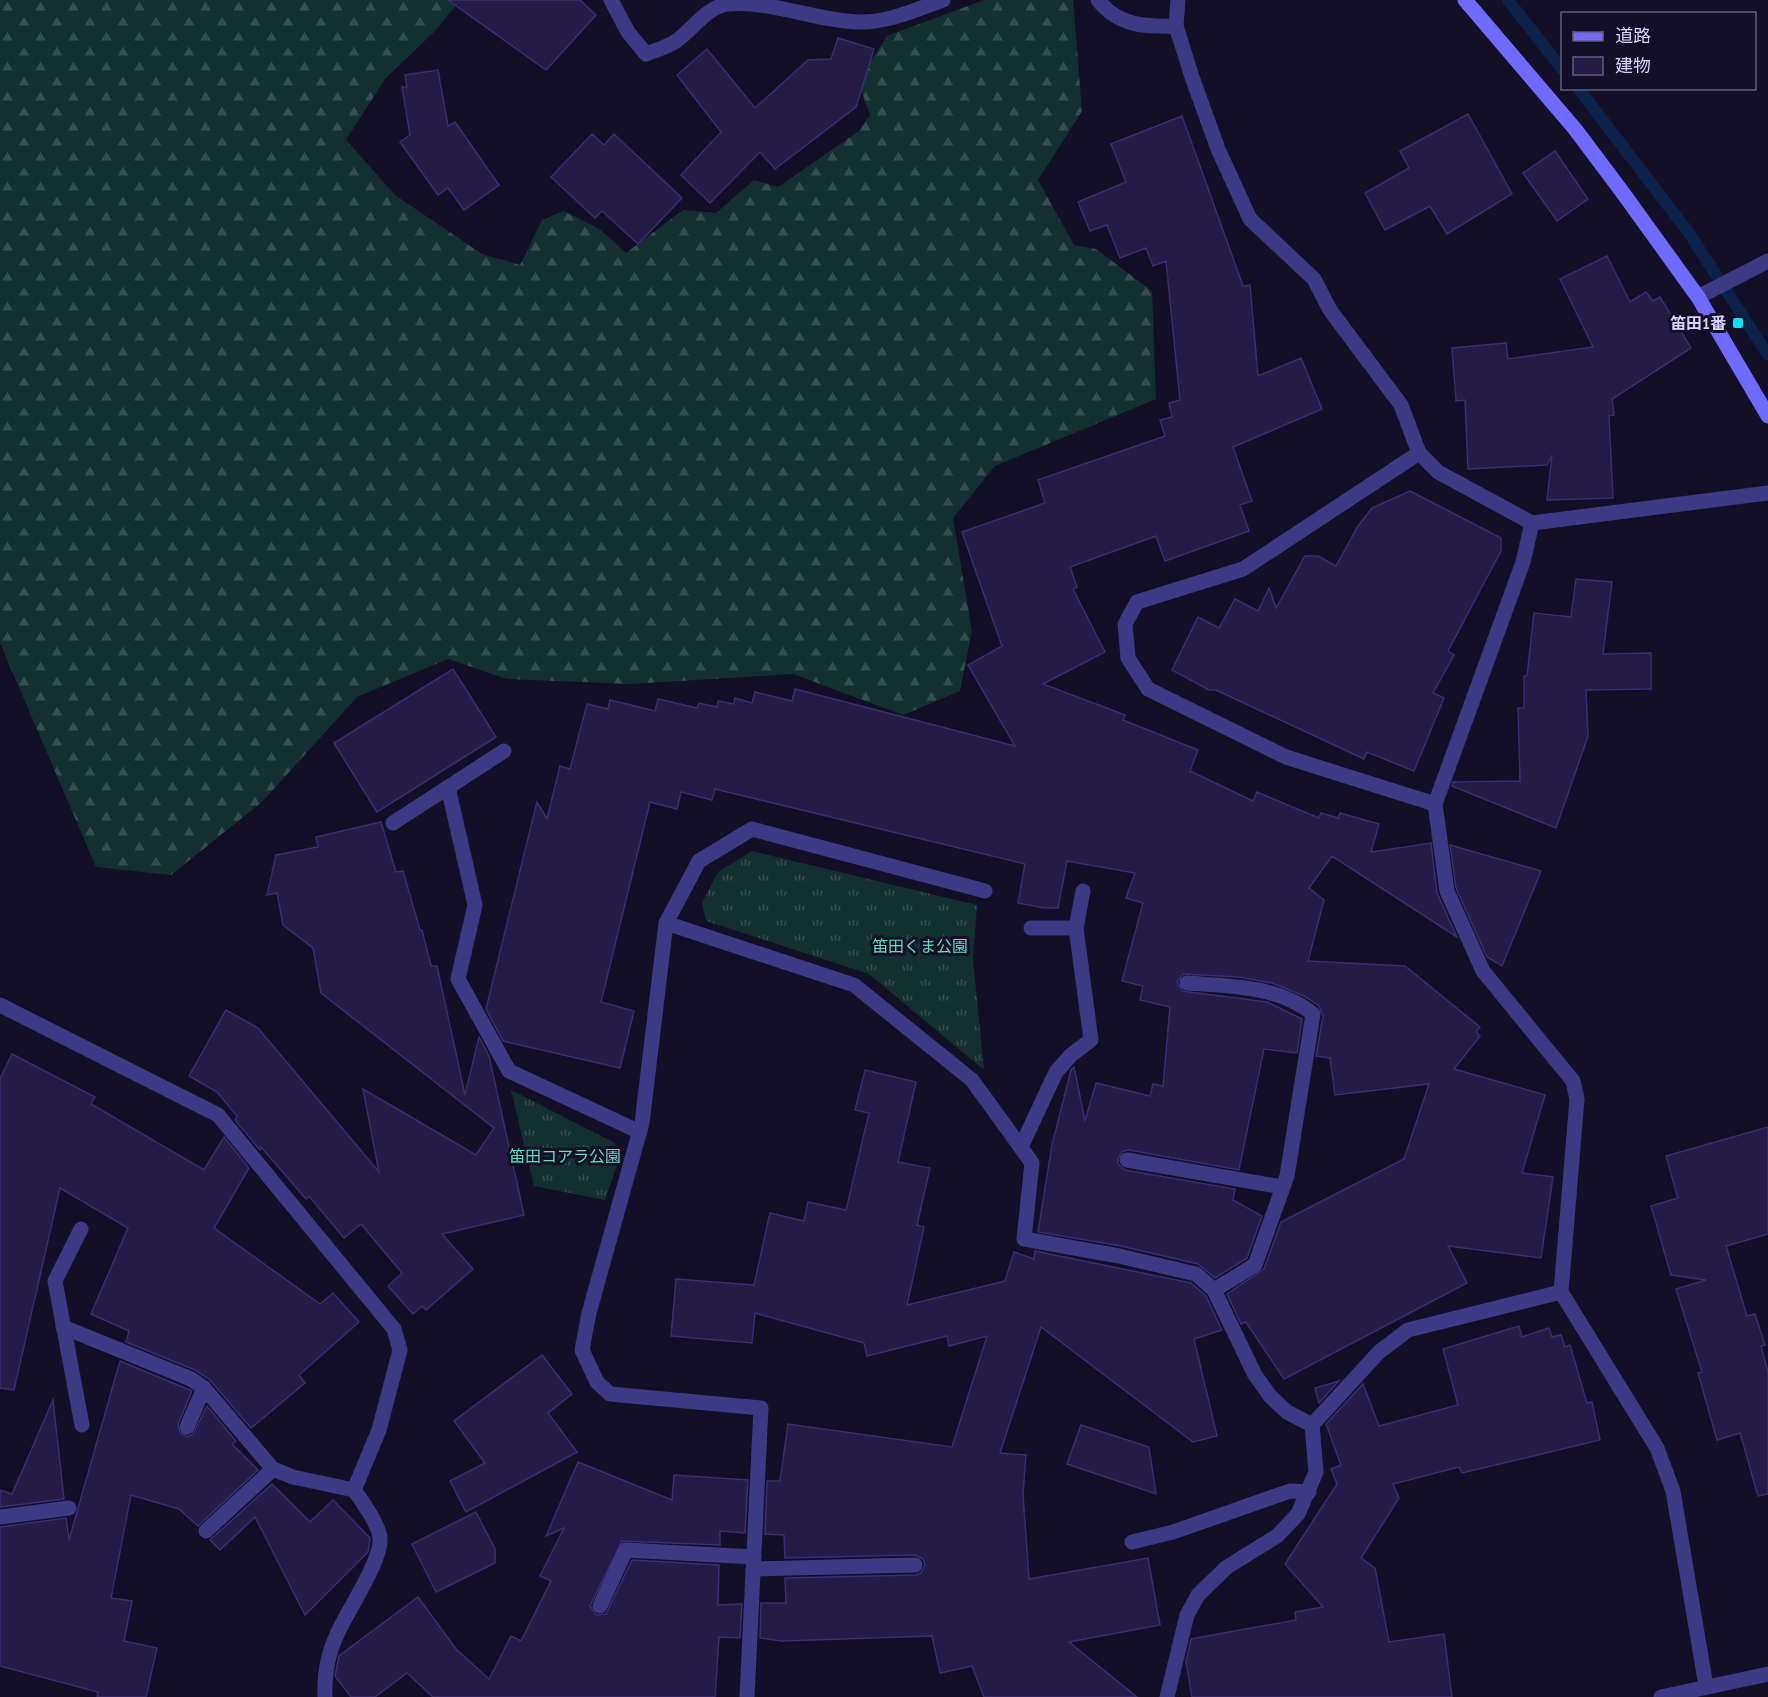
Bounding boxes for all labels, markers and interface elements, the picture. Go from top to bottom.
legend [1561,12,1756,90]
text: 道路 [1615,24,1651,47]
text: 建物 [1615,54,1651,77]
place label: 笛田1番 [1670,313,1726,333]
marker: 笛田1番 [1731,316,1745,330]
park label: 笛田くま公園 [872,936,968,956]
park label: 笛田コアラ公園 [509,1146,621,1166]

